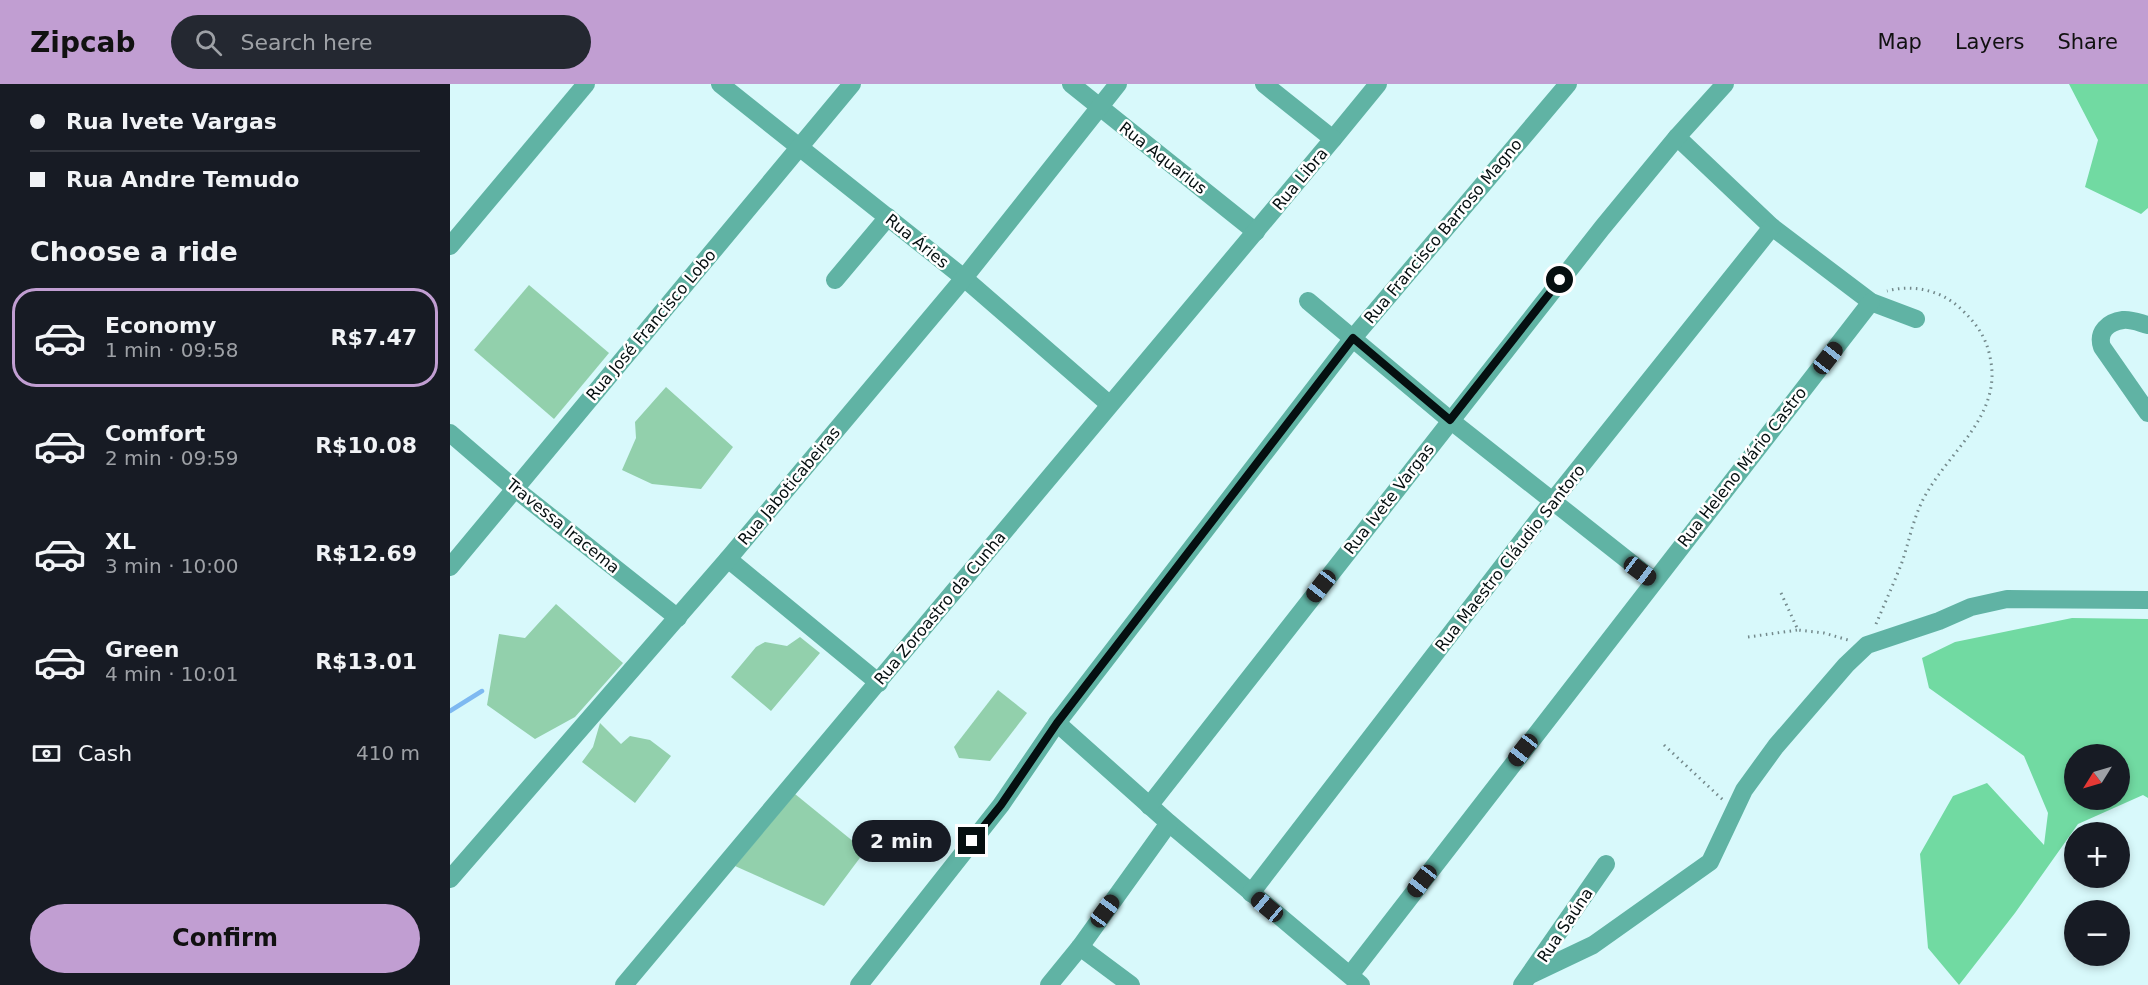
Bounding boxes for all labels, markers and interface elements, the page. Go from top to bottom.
search box [171,15,591,69]
text: Zipcab [30,26,135,59]
icon: search [192,26,225,59]
text: Search here [240,30,373,55]
text: Map [1878,30,1922,54]
text: Layers [1955,30,2024,54]
text: Share [2057,30,2118,54]
text: Rua Ivete Vargas [66,109,277,134]
street label: Rua Aquarius [1116,118,1210,198]
street label: Rua Francisco Barroso Magno [1360,135,1526,327]
street label: Rua Libra [1269,144,1331,214]
text: Rua Andre Temudo [66,167,299,192]
street label: Rua Áries [882,210,952,272]
text: Choose a ride [30,236,238,267]
street label: Rua José Francisco Lobo [582,246,720,404]
route start [1546,266,1573,293]
icon: car [33,311,87,365]
text: Economy [105,313,216,338]
text: R$7.47 [330,325,417,350]
text: 1 min · 09:58 [105,338,239,362]
car [1810,338,1846,378]
street label: Rua Heleno Mário Castro [1674,383,1810,551]
icon: car [33,419,87,473]
text: Comfort [105,421,205,446]
street label: Rua Jaboticabeiras [734,423,844,549]
text: R$10.08 [315,433,417,458]
street label: Rua Ivete Vargas [1340,440,1438,558]
text: 2 min · 09:59 [105,446,239,470]
street label: Rua Maestro Cláudio Santoro [1431,461,1589,655]
street label: Travessa Iracema [502,474,623,577]
icon: car [33,527,87,581]
street label: Rua Zoroastro da Cunha [870,528,1010,688]
text: XL [105,529,136,554]
text: R$12.69 [315,541,417,566]
car [1620,553,1660,589]
text: 3 min · 10:00 [105,554,239,578]
car [1303,566,1339,606]
icon: car [33,635,87,689]
text: Green [105,637,179,662]
text: R$13.01 [315,649,417,674]
text: 4 min · 10:01 [105,662,239,686]
car [1505,730,1541,770]
icon: cash [30,737,63,770]
text: Cash [78,741,132,766]
text: 410 m [356,741,420,765]
north arrow [2064,744,2130,810]
map controls [2064,744,2130,966]
callout: 2 min [852,820,951,862]
button: + [2064,822,2130,888]
route end [958,827,985,854]
text: 2 min [870,829,933,853]
car [1404,861,1440,901]
street label: Rua Saúna [1533,884,1597,966]
car [1247,889,1287,925]
car [1087,891,1123,931]
button: − [2064,900,2130,966]
button: Confirm [30,904,420,973]

